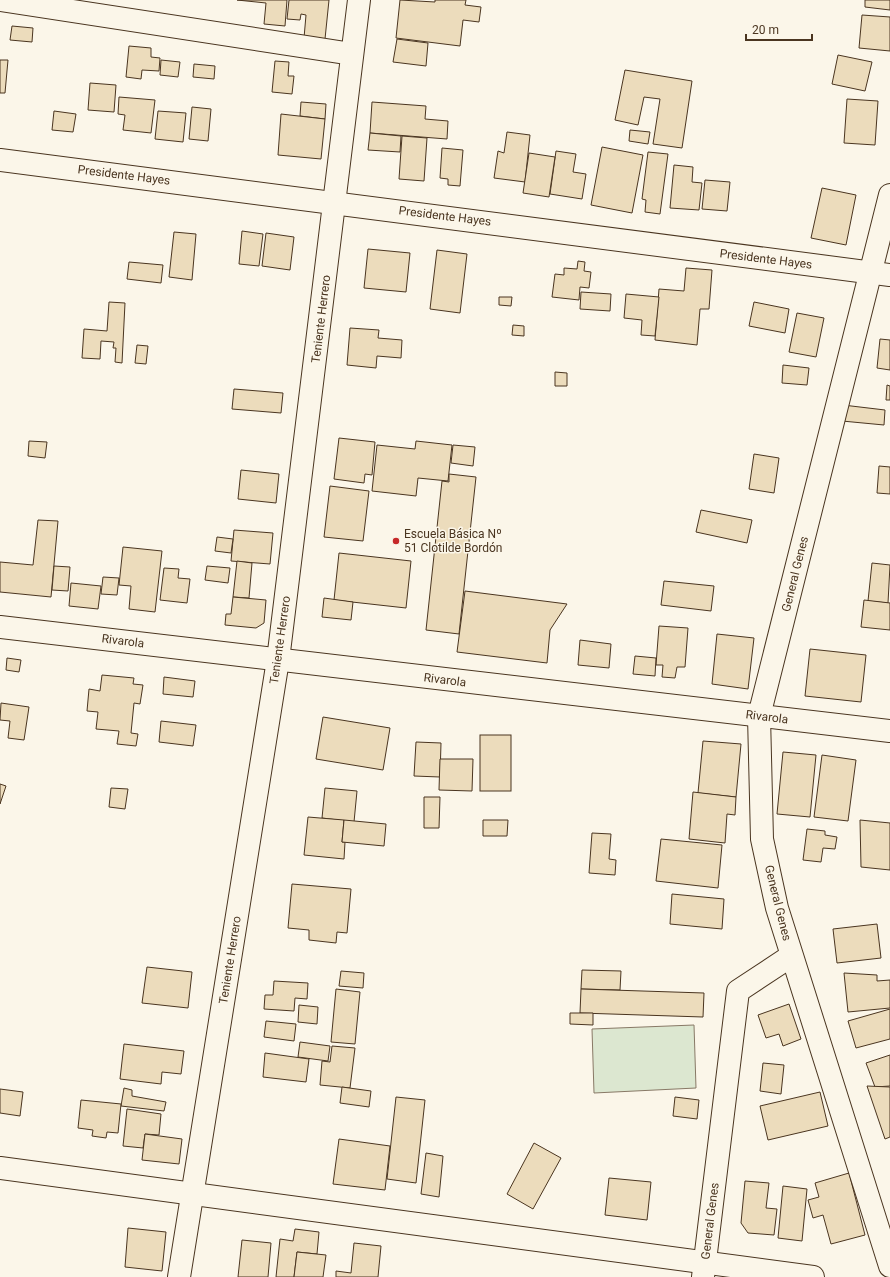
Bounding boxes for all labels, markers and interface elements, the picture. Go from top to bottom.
scale bar [746,16,812,42]
text: 20 m [752,23,779,37]
street label: Presidente Hayes [77,162,171,188]
street label: Presidente Hayes [398,203,492,229]
street label: Presidente Hayes [719,246,813,272]
street label: Teniente Herrero [309,274,333,364]
place label: Escuela Básica Nº 51 Clotilde Bordón [404,527,502,555]
street label: General Genes [779,535,811,613]
marker: Escuela Básica Nº 51 Clotilde Bordón [391,536,401,546]
street label: Teniente Herrero [267,595,293,685]
street label: Rivarola [101,631,145,651]
street label: Rivarola [423,670,467,690]
street label: Rivarola [745,707,789,727]
street label: General Genes [762,864,794,942]
street label: Teniente Herrero [216,915,244,1005]
street label: General Genes [698,1182,722,1260]

